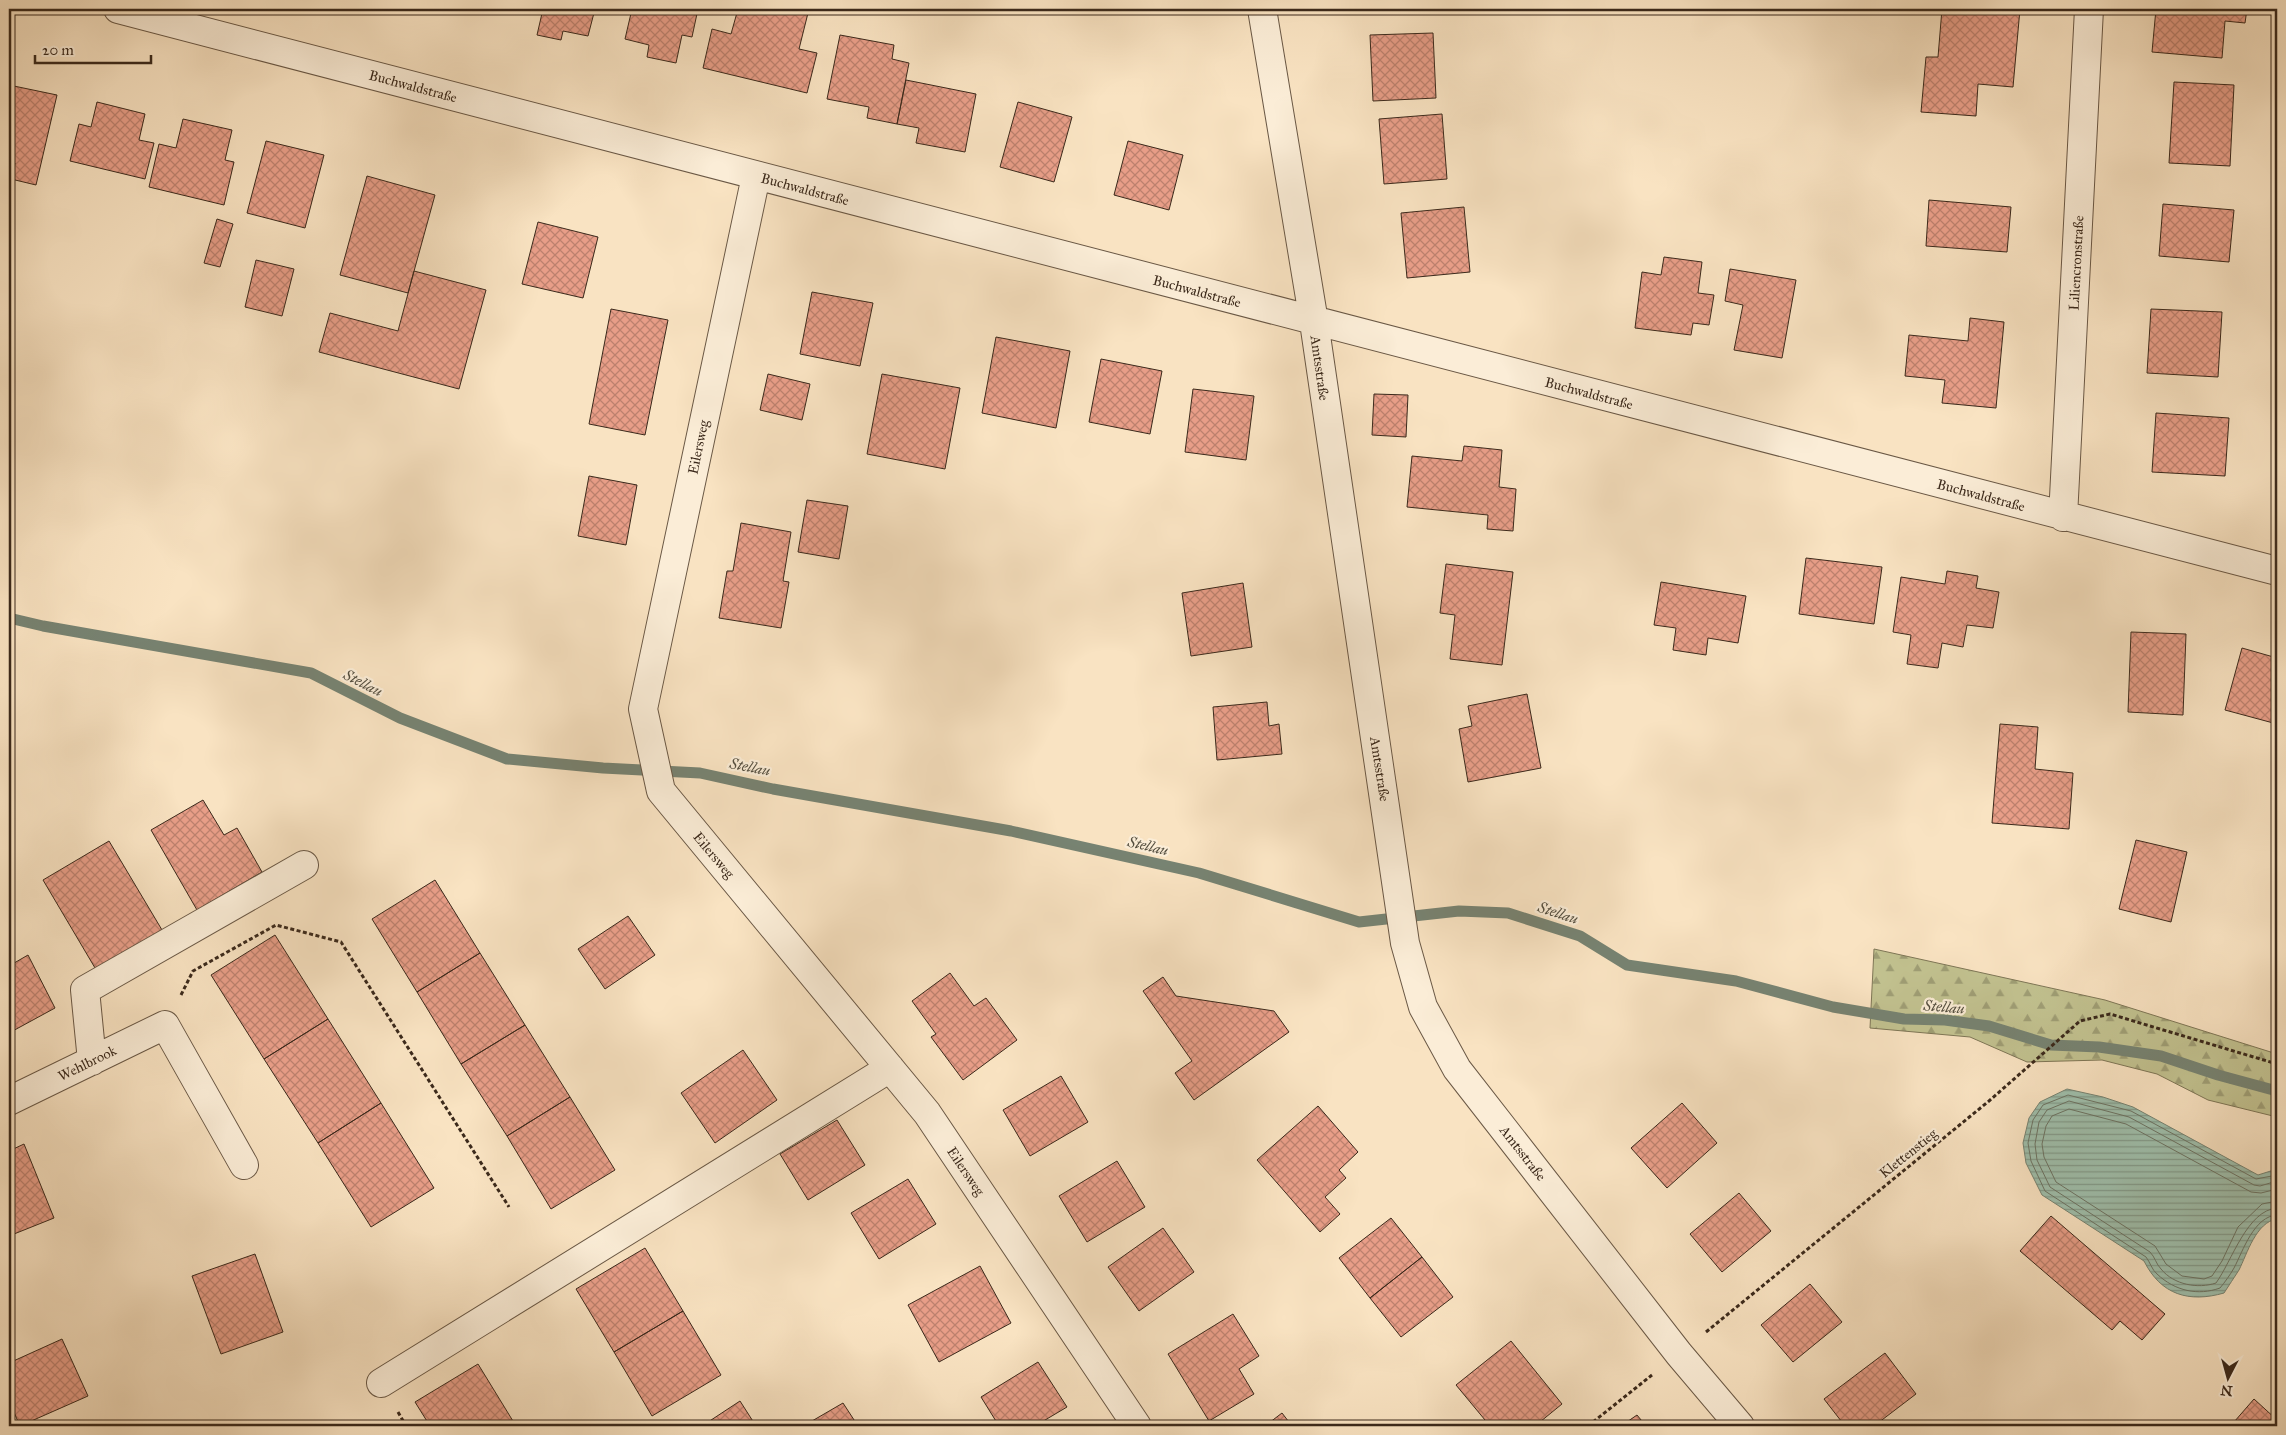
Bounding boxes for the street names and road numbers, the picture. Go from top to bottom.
street label: Buchwaldstraße [367,67,459,106]
street label: Buchwaldstraße [759,170,851,209]
street label: Liliencronstraße [2066,215,2087,311]
street label: Buchwaldstraße [1151,272,1243,311]
street label: Amtsstraße [1306,333,1333,402]
street label: Buchwaldstraße [1543,374,1635,413]
street label: Eilersweg [684,418,713,476]
street label: Buchwaldstraße [1935,476,2027,515]
street label: Amtsstraße [1366,734,1393,803]
street label: Eilersweg [689,829,738,882]
street label: Wehlbrook [55,1042,120,1085]
street label: Amtsstraße [1495,1121,1550,1184]
street label: Klettenstieg [1876,1125,1941,1182]
street label: Eilersweg [943,1144,988,1199]

